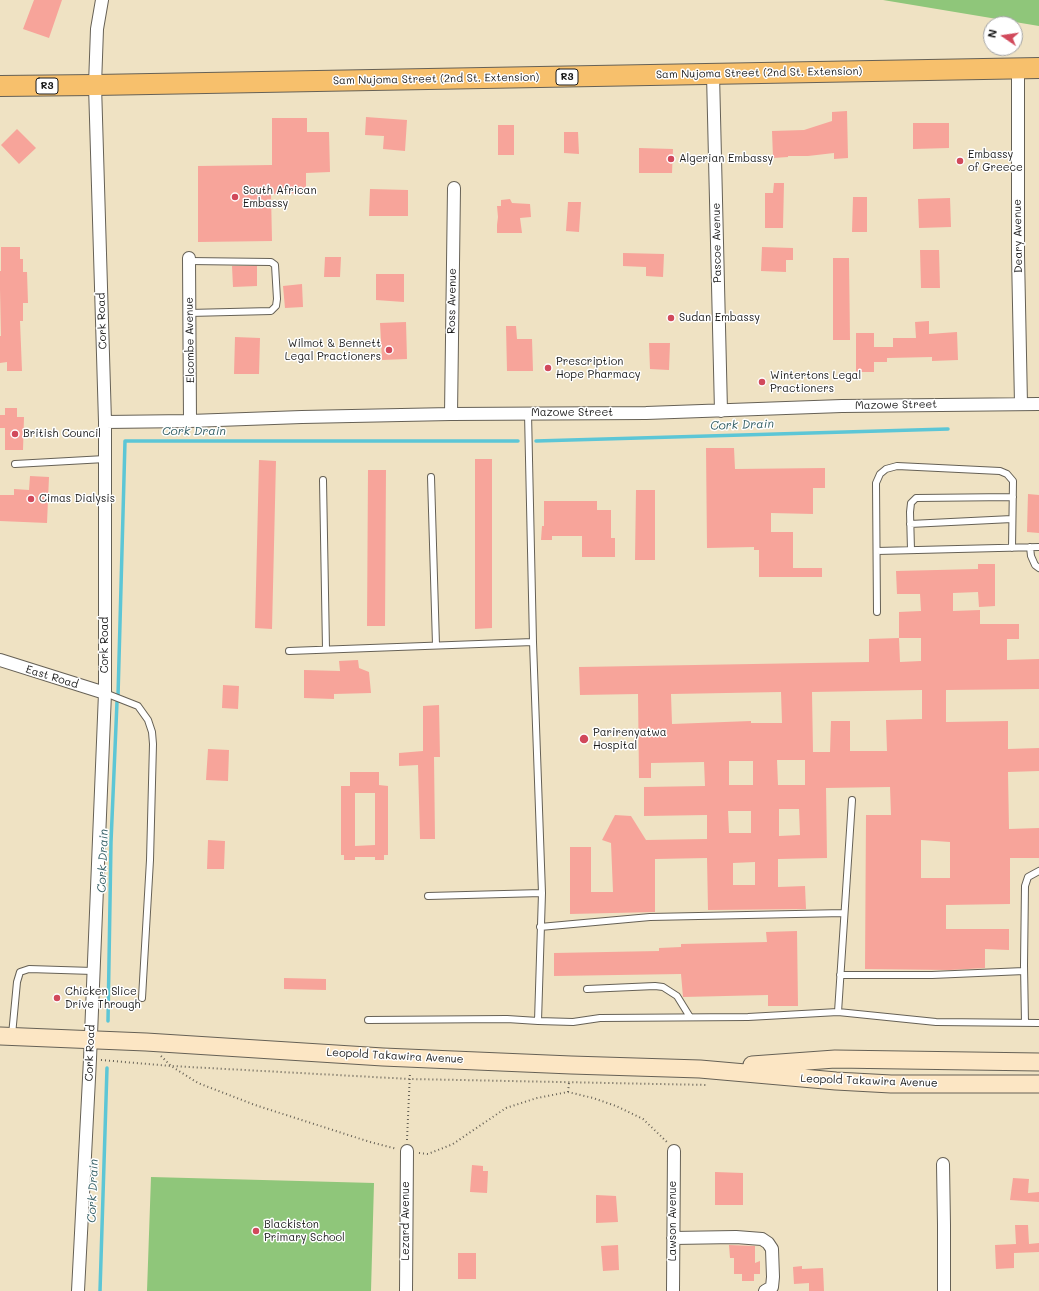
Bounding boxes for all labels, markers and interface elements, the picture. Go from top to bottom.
north arrow [983,16,1023,56]
text: N [984,28,1000,39]
street label: Sam Nujoma Street (2nd St. Extension) [656,65,862,81]
road number: R3 [556,69,578,85]
street label: Sam Nujoma Street (2nd St. Extension) [333,71,539,87]
road number: R3 [36,78,58,94]
place label: Embassy of Greece [968,148,1023,174]
place label: Algerian Embassy [679,152,773,166]
marker: Algerian Embassy [666,154,676,164]
marker: Embassy of Greece [955,156,965,166]
place label: South African Embassy [243,184,316,210]
marker: South African Embassy [230,192,240,202]
street label: Deary Avenue [1011,199,1025,273]
street label: Pascoe Avenue [710,203,724,283]
street label: Ross Avenue [445,268,459,334]
street label: Cork Road [94,292,110,350]
street label: Elcombe Avenue [183,297,197,383]
place label: Sudan Embassy [679,311,760,325]
marker: Sudan Embassy [666,313,676,323]
place label: Wilmot & Bennett Legal Practioners [285,337,381,363]
marker: Wilmot & Bennett Legal Practioners [384,345,394,355]
place label: Prescription Hope Pharmacy [556,355,641,381]
marker: Prescription Hope Pharmacy [543,363,553,373]
place label: Wintertons Legal Practioners [770,369,861,395]
marker: Wintertons Legal Practioners [757,377,767,387]
street label: Mazowe Street [855,398,937,412]
street label: Mazowe Street [531,406,613,420]
water label: Cork Drain [710,417,774,433]
water label: Cork Drain [162,424,226,438]
place label: British Council [23,427,101,441]
marker: British Council [10,429,20,439]
place label: Cimas Dialysis [39,492,115,506]
marker: Cimas Dialysis [26,494,36,504]
street label: Cork Road [98,617,112,673]
street label: East Road [24,663,80,691]
place label: Parirenyatwa Hospital [593,726,667,752]
marker: Parirenyatwa Hospital [578,733,590,745]
water label: Cork Drain [95,829,111,893]
place label: Chicken Slice Drive Through [65,985,141,1011]
marker: Chicken Slice Drive Through [52,993,62,1003]
street label: Cork Road [82,1024,98,1082]
street label: Leopold Takawira Avenue [326,1046,464,1066]
street label: Leopold Takawira Avenue [800,1072,938,1090]
water label: Cork Drain [85,1159,101,1223]
street label: Lezard Avenue [399,1181,413,1261]
street label: Lawson Avenue [666,1181,680,1261]
place label: Blackiston Primary School [264,1218,345,1244]
marker: Blackiston Primary School [251,1226,261,1236]

